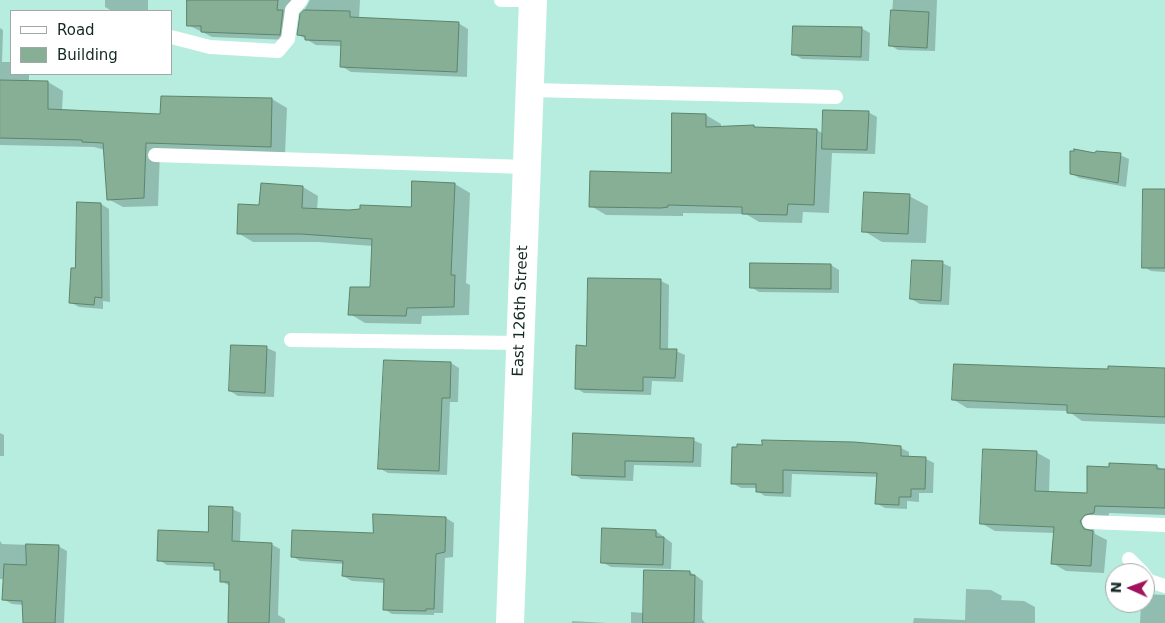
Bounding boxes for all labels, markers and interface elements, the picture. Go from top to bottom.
legend [10,10,172,75]
text: Road [57,21,95,39]
text: Building [57,46,118,64]
street label: East 126th Street [510,245,532,377]
north arrow [1105,563,1155,613]
text: N [1108,581,1124,594]

